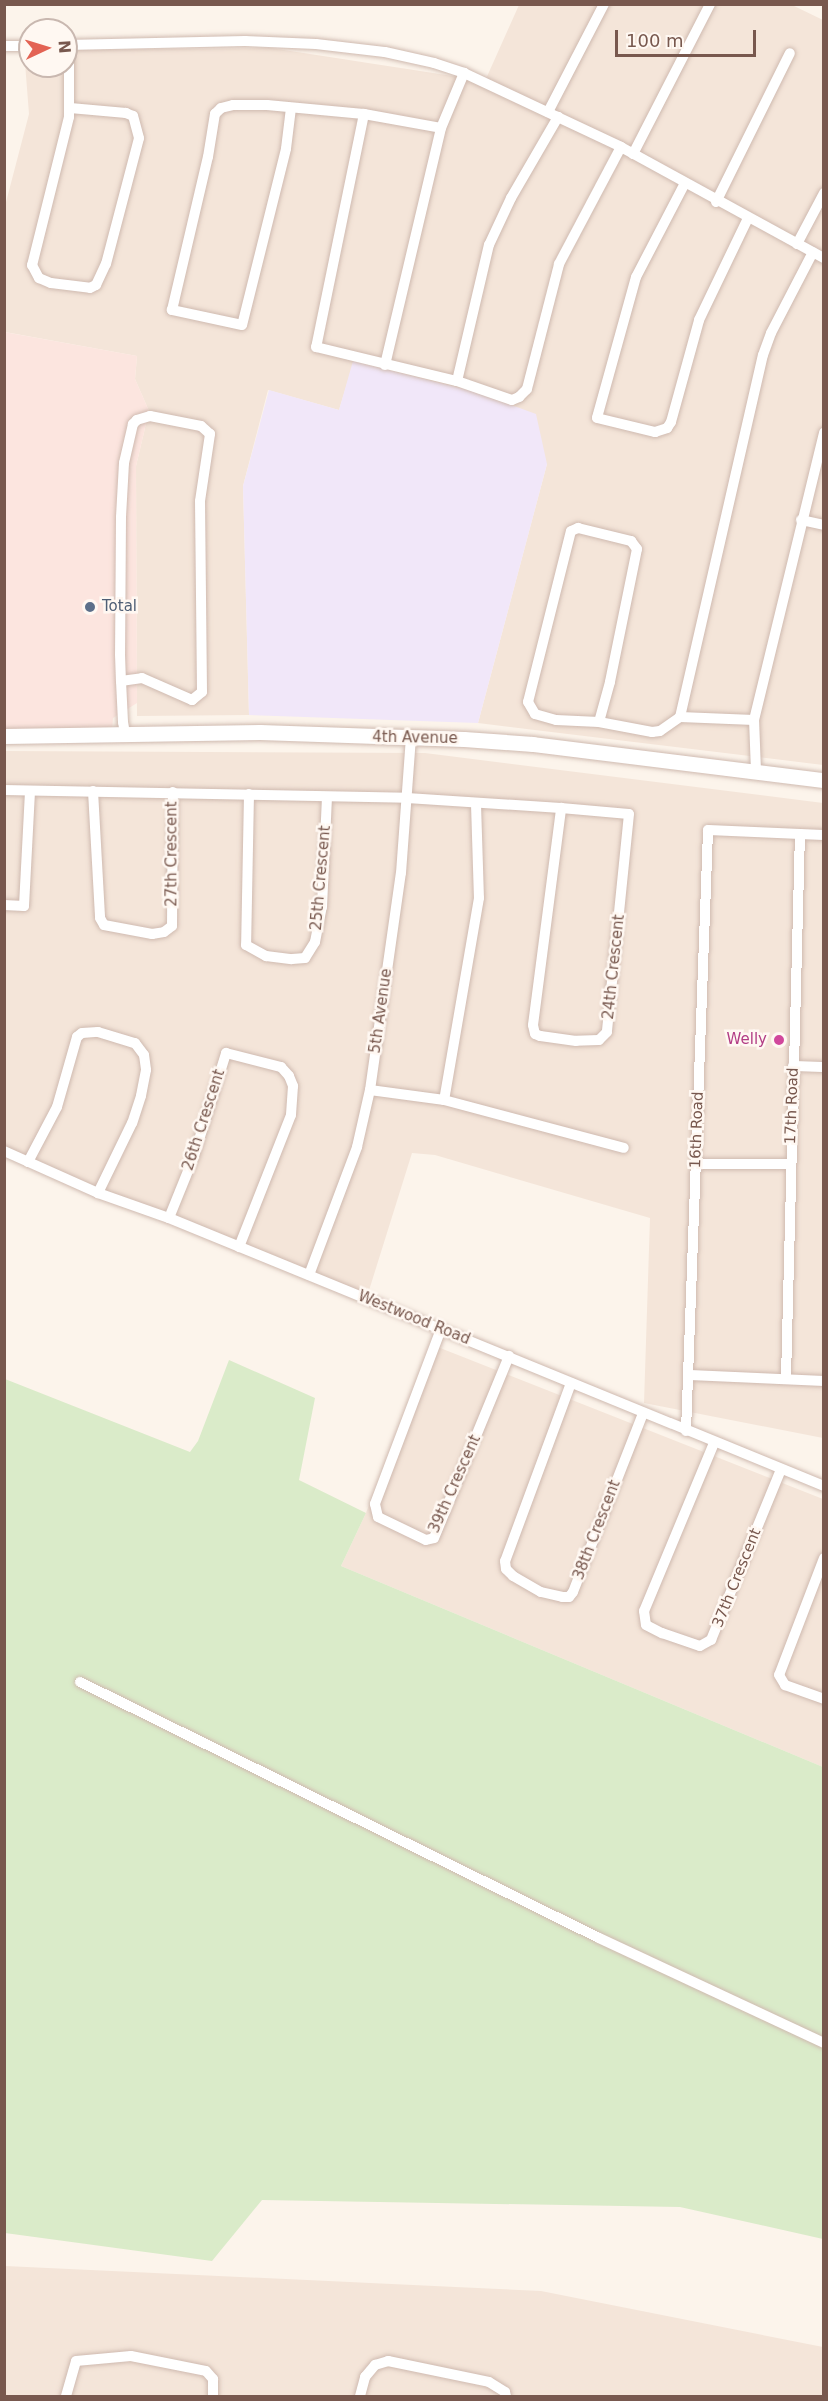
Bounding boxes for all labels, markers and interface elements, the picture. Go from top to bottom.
north arrow [18,18,78,78]
scale bar [618,18,759,56]
text: 100 m [626,30,684,51]
text: N [55,39,74,54]
place label: Total [102,598,137,616]
marker: Total [83,600,97,614]
street label: 4th Avenue [372,728,458,748]
street label: 27th Crescent [163,801,181,907]
street label: 25th Crescent [307,825,335,931]
street label: 24th Crescent [600,914,628,1020]
street label: 5th Avenue [366,967,396,1055]
place label: Welly [727,1031,767,1049]
marker: Welly [772,1033,786,1047]
street label: 26th Crescent [179,1067,229,1173]
street label: 17th Road [782,1067,802,1145]
street label: 16th Road [687,1091,707,1169]
street label: Westwood Road [355,1287,473,1349]
street label: 39th Crescent [425,1432,485,1536]
street label: 38th Crescent [570,1478,624,1582]
street label: 37th Crescent [709,1526,765,1630]

